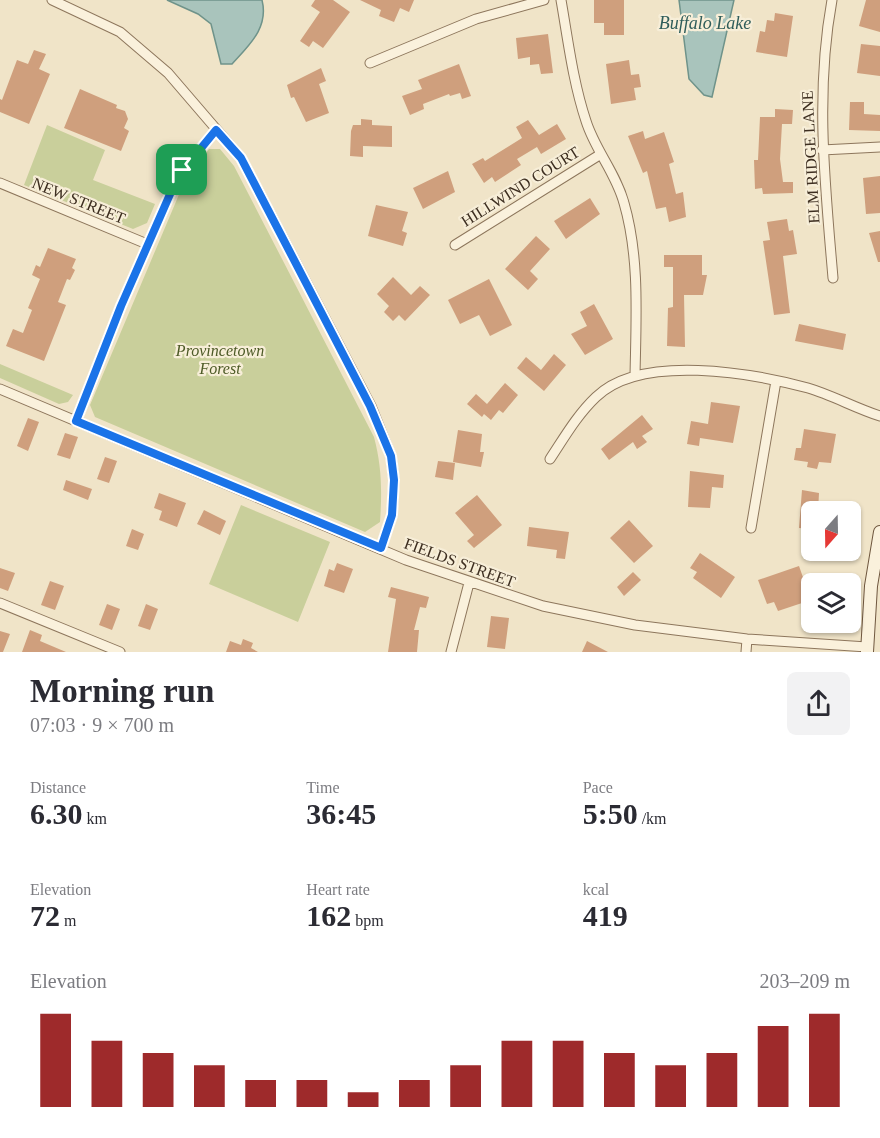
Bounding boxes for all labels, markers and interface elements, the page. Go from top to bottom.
water label: Buffalo Lake [659,13,751,33]
street label: ELM RIDGE LANE [799,90,822,224]
street label: HILLWIND COURT [458,143,583,230]
pin [156,144,207,195]
icon: arrive [165,153,198,186]
street label: NEW STREET [30,174,128,227]
park label: Provincetown Forest [175,342,264,377]
north arrow [801,501,861,561]
map controls [801,501,861,633]
street label: FIELDS STREET [402,534,518,591]
button: layers [801,573,861,633]
button: share [787,672,850,735]
text: Morning run [30,673,214,709]
text: 07:03 · 9 × 700 m [30,714,174,736]
text: Distance [30,779,86,796]
text: Time [306,779,340,796]
text: Pace [583,779,613,796]
text: 6.30 [30,797,83,830]
text: 36:45 [306,797,376,830]
text: 5:50 [583,797,638,830]
text: km [83,810,107,827]
text: /km [638,810,667,827]
text: Elevation [30,881,91,898]
text: Heart rate [306,881,370,898]
text: kcal [583,881,609,898]
text: 72 [30,899,60,932]
text: 162 [306,899,351,932]
text: 419 [583,899,628,932]
text: m [60,912,76,929]
text: bpm [351,912,384,929]
text: Elevation [30,970,107,992]
text: 203–209 m [759,970,850,992]

